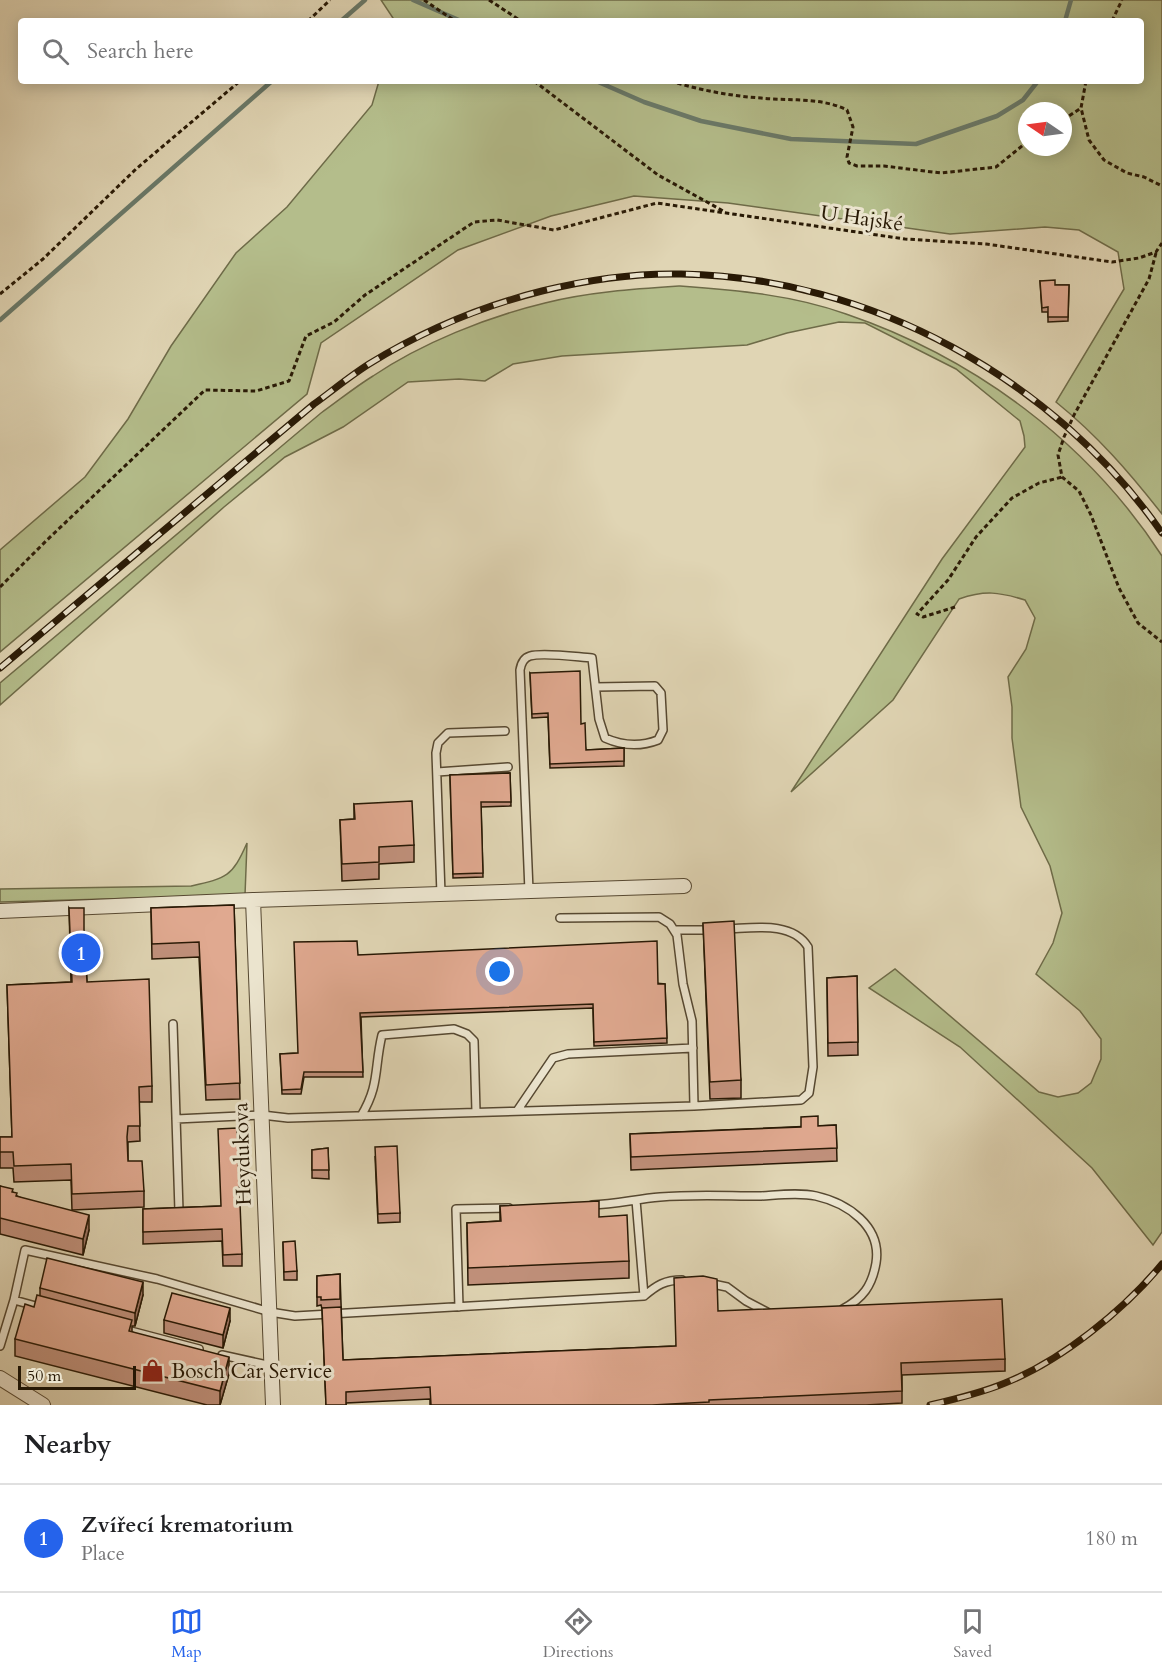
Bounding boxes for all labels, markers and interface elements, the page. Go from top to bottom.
search box [18,18,1144,84]
icon: search [39,35,72,68]
text: Search here [87,36,194,66]
north arrow [1018,102,1072,156]
street label: U Hajské [819,198,905,239]
pin: 1 [62,930,100,976]
your location [485,957,514,986]
street label: Heydukova [226,1102,259,1206]
place label: Bosch Car Service [171,1357,332,1386]
shop icon: Bosch Car Service [140,1358,166,1384]
scale bar [18,1363,136,1390]
text: 50 m [27,1365,61,1387]
text: Nearby [24,1427,112,1462]
text: Zvířecí krematorium [81,1510,293,1540]
text: 1 [38,1525,49,1552]
text: 180 m [1085,1525,1138,1552]
text: Place [81,1540,125,1567]
tab: Map [170,1605,203,1663]
tab: Directions [543,1605,613,1663]
tab: Saved [953,1605,992,1663]

